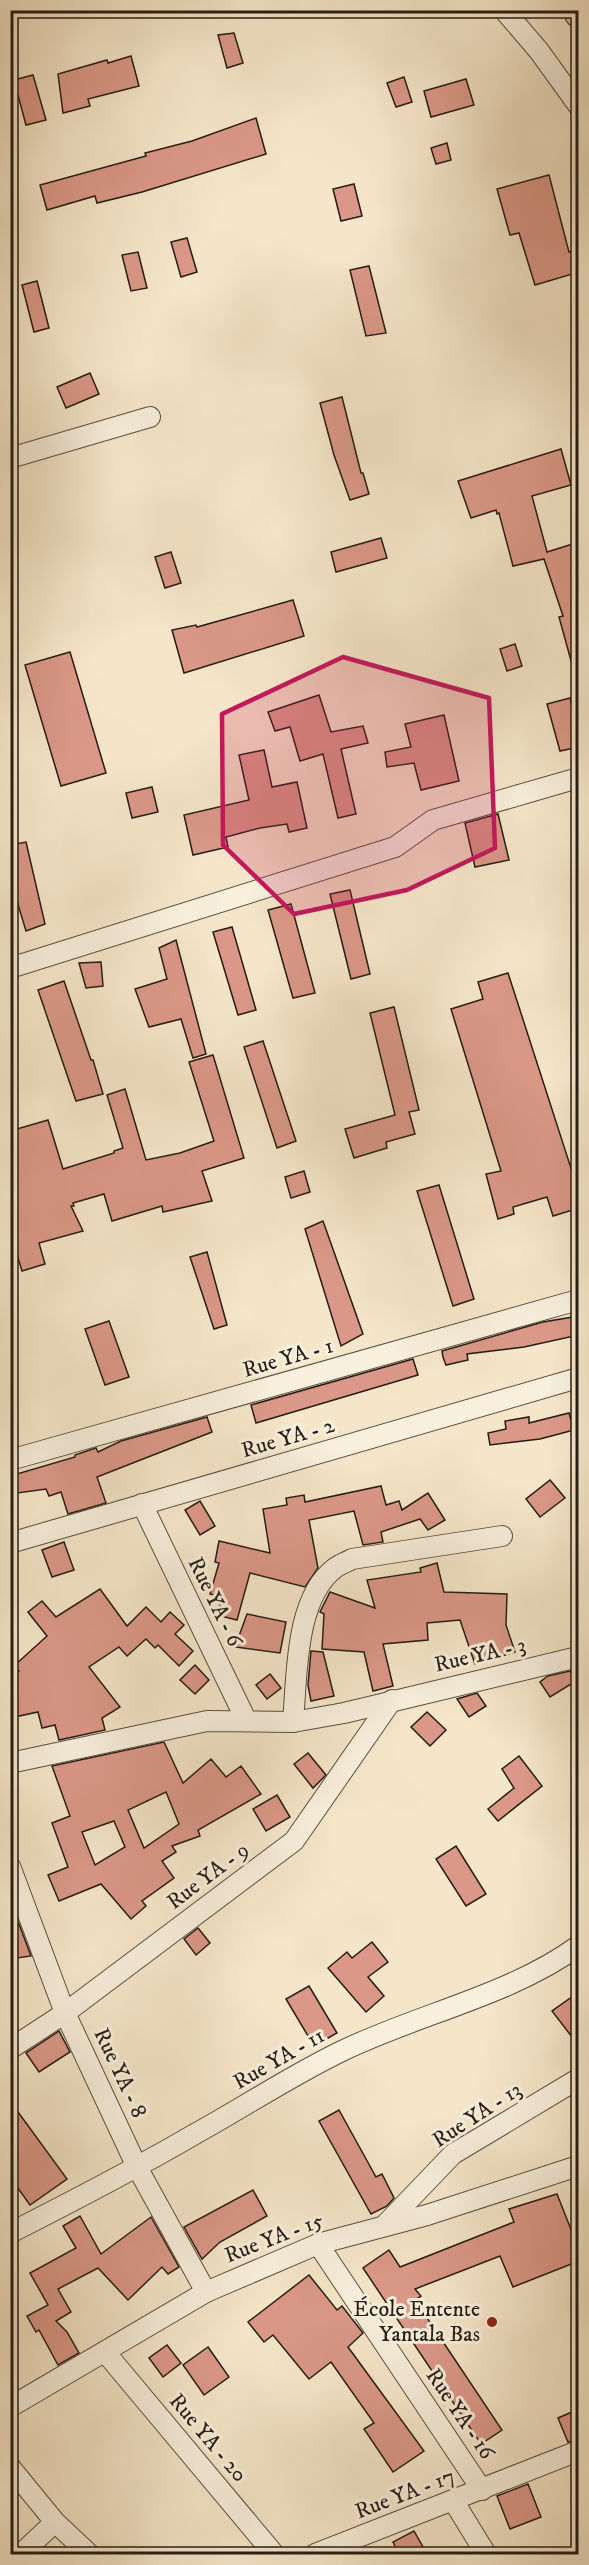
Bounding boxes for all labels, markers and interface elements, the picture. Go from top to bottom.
street label: Rue YA - 1 [240,1332,336,1384]
street label: Rue YA - 2 [238,1412,338,1464]
street label: Rue YA - 6 [182,1553,249,1653]
street label: Rue YA - 3 [432,1631,528,1679]
street label: Rue YA - 9 [162,1836,254,1916]
street label: Rue YA - 11 [229,2022,329,2096]
street label: Rue YA - 8 [88,2024,152,2122]
street label: Rue YA - 13 [427,2076,527,2154]
street label: Rue YA - 15 [221,2207,327,2269]
place label: École Entente Yantala Bas [353,2296,480,2348]
marker: École Entente Yantala Bas [485,2315,499,2329]
street label: Rue YA - 16 [420,2363,501,2466]
street label: Rue YA - 20 [163,2388,253,2488]
street label: Rue YA - 17 [351,2463,459,2525]

